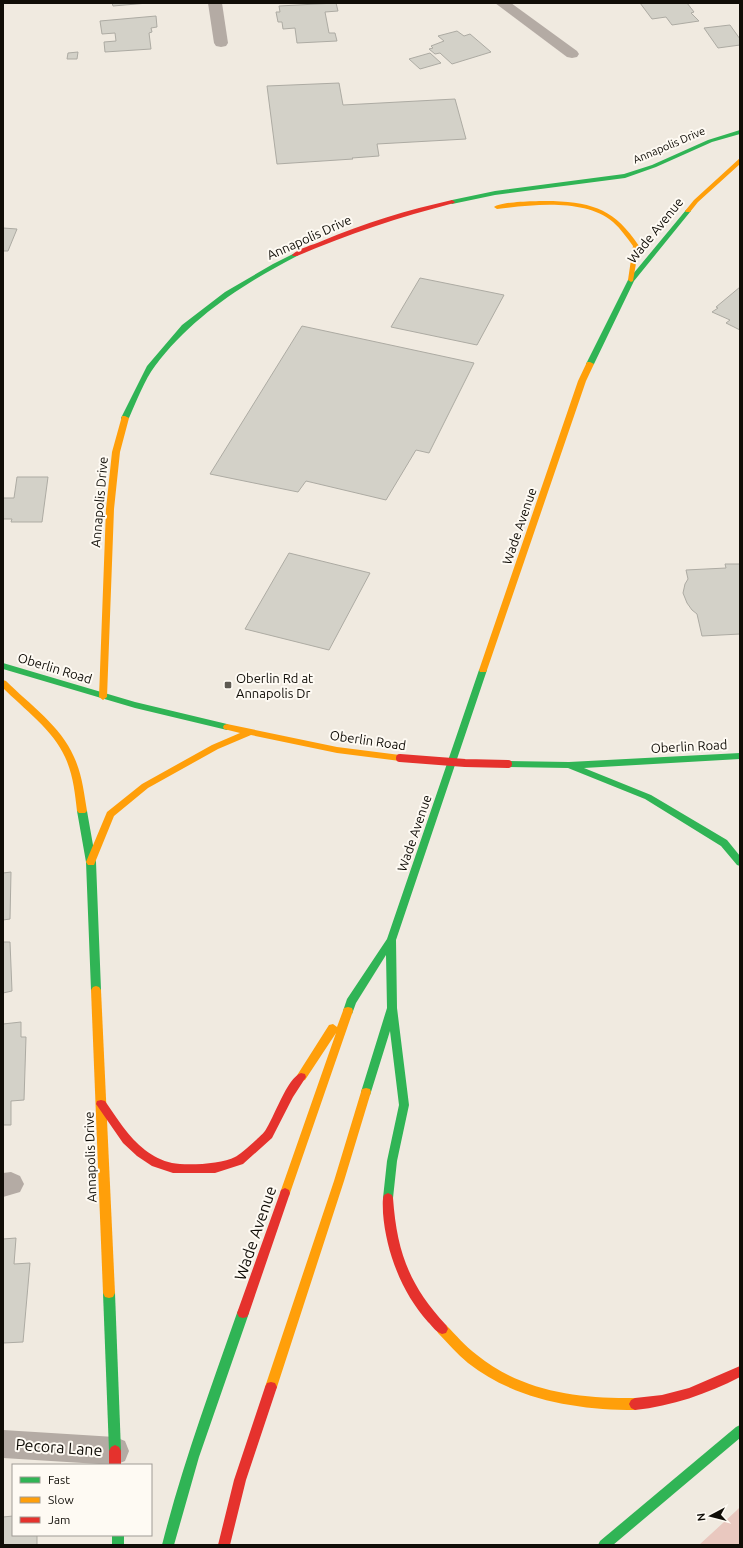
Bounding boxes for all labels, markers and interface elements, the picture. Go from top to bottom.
street label: Annapolis Drive [631,124,707,166]
street label: Wade Avenue [624,195,686,265]
street label: Annapolis Drive [265,212,353,262]
street label: Annapolis Drive [88,456,110,548]
street label: Wade Avenue [499,486,539,566]
street label: Oberlin Road [16,650,94,686]
place label: Oberlin Rd at Annapolis Dr [236,671,313,700]
marker: Oberlin Rd at Annapolis Dr [223,680,233,690]
street label: Oberlin Road [329,728,407,752]
street label: Oberlin Road [650,737,728,755]
street label: Wade Avenue [394,793,434,873]
street label: Annapolis Drive [81,1111,99,1203]
street label: Wade Avenue [230,1184,280,1282]
street label: Pecora Lane [15,1435,103,1459]
legend [12,1464,152,1536]
text: Fast [48,1473,70,1486]
text: Slow [48,1493,74,1506]
north arrow [691,1496,731,1536]
text: N [695,1512,708,1522]
text: Jam [48,1513,70,1526]

